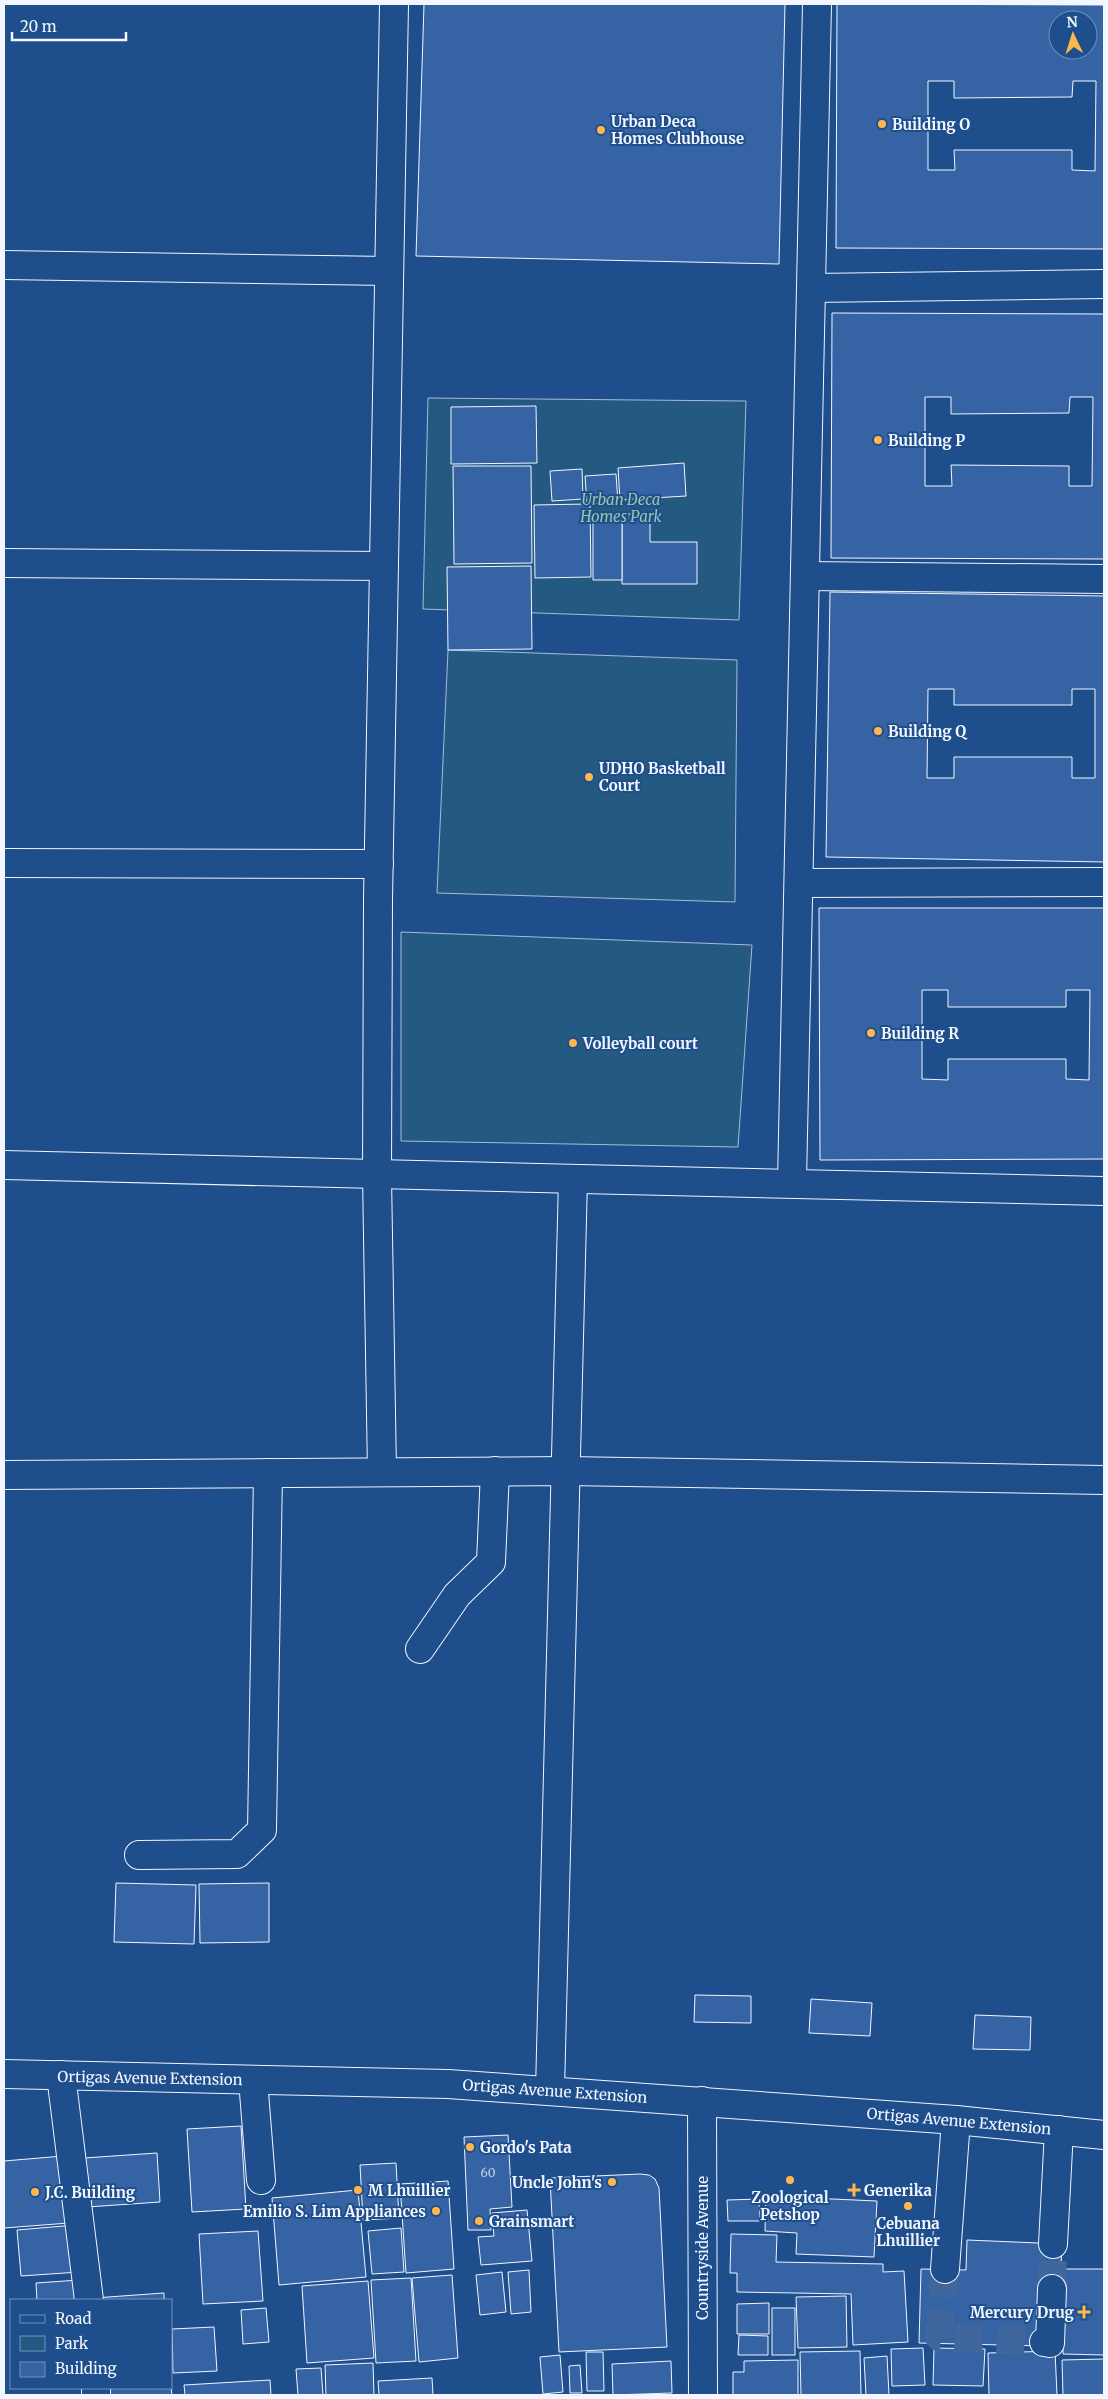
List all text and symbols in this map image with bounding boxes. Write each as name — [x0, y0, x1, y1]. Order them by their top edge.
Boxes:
scale bar — [12, 10, 126, 42]
north arrow — [1048, 10, 1098, 60]
text: N — [1066, 13, 1078, 31]
text: 20 m — [20, 17, 57, 36]
place label: Urban Deca Homes Clubhouse — [611, 112, 744, 148]
place label: Building O — [892, 115, 970, 134]
marker: Building O — [876, 118, 888, 130]
marker: Urban Deca Homes Clubhouse — [595, 124, 607, 136]
place label: Building P — [888, 431, 965, 450]
marker: Building P — [872, 434, 884, 446]
park label: Urban Deca Homes Park — [579, 490, 663, 526]
place label: Building Q — [888, 722, 968, 741]
marker: Building Q — [872, 725, 884, 737]
place label: UDHO Basketball Court — [599, 759, 726, 795]
marker: UDHO Basketball Court — [583, 771, 595, 783]
place label: Building R — [881, 1024, 959, 1043]
marker: Building R — [865, 1027, 877, 1039]
place label: Volleyball court — [582, 1034, 698, 1053]
marker: Volleyball court — [567, 1037, 579, 1049]
street label: Ortigas Avenue Extension — [57, 2067, 243, 2089]
street label: Ortigas Avenue Extension — [462, 2075, 648, 2107]
street label: Ortigas Avenue Extension — [866, 2103, 1052, 2139]
place label: Gordo's Pata — [480, 2138, 572, 2157]
marker: Gordo's Pata — [464, 2141, 476, 2153]
house number: 60 — [481, 2165, 496, 2180]
place label: Uncle John's — [512, 2173, 602, 2192]
marker: Zoological Petshop — [784, 2174, 796, 2186]
marker: Uncle John's — [606, 2176, 618, 2188]
street label: Countryside Avenue — [693, 2176, 712, 2320]
place label: M Lhuillier — [368, 2181, 451, 2200]
place label: Generika — [864, 2181, 932, 2200]
place label: J.C. Building — [44, 2183, 136, 2202]
marker: M Lhuillier — [352, 2184, 364, 2196]
marker: Generika — [848, 2184, 860, 2196]
marker: J.C. Building — [29, 2186, 41, 2198]
place label: Zoological Petshop — [751, 2188, 829, 2224]
marker: Cebuana Lhuillier — [902, 2200, 914, 2212]
place label: Emilio S. Lim Appliances — [243, 2202, 426, 2221]
marker: Emilio S. Lim Appliances — [430, 2205, 442, 2217]
place label: Grainsmart — [489, 2212, 574, 2231]
place label: Cebuana Lhuillier — [876, 2214, 940, 2250]
marker: Grainsmart — [473, 2215, 485, 2227]
legend — [10, 2299, 172, 2389]
place label: Mercury Drug — [970, 2303, 1075, 2322]
marker: Mercury Drug — [1078, 2306, 1090, 2318]
text: Road — [55, 2309, 91, 2328]
text: Park — [55, 2334, 89, 2353]
text: Building — [55, 2359, 117, 2378]

